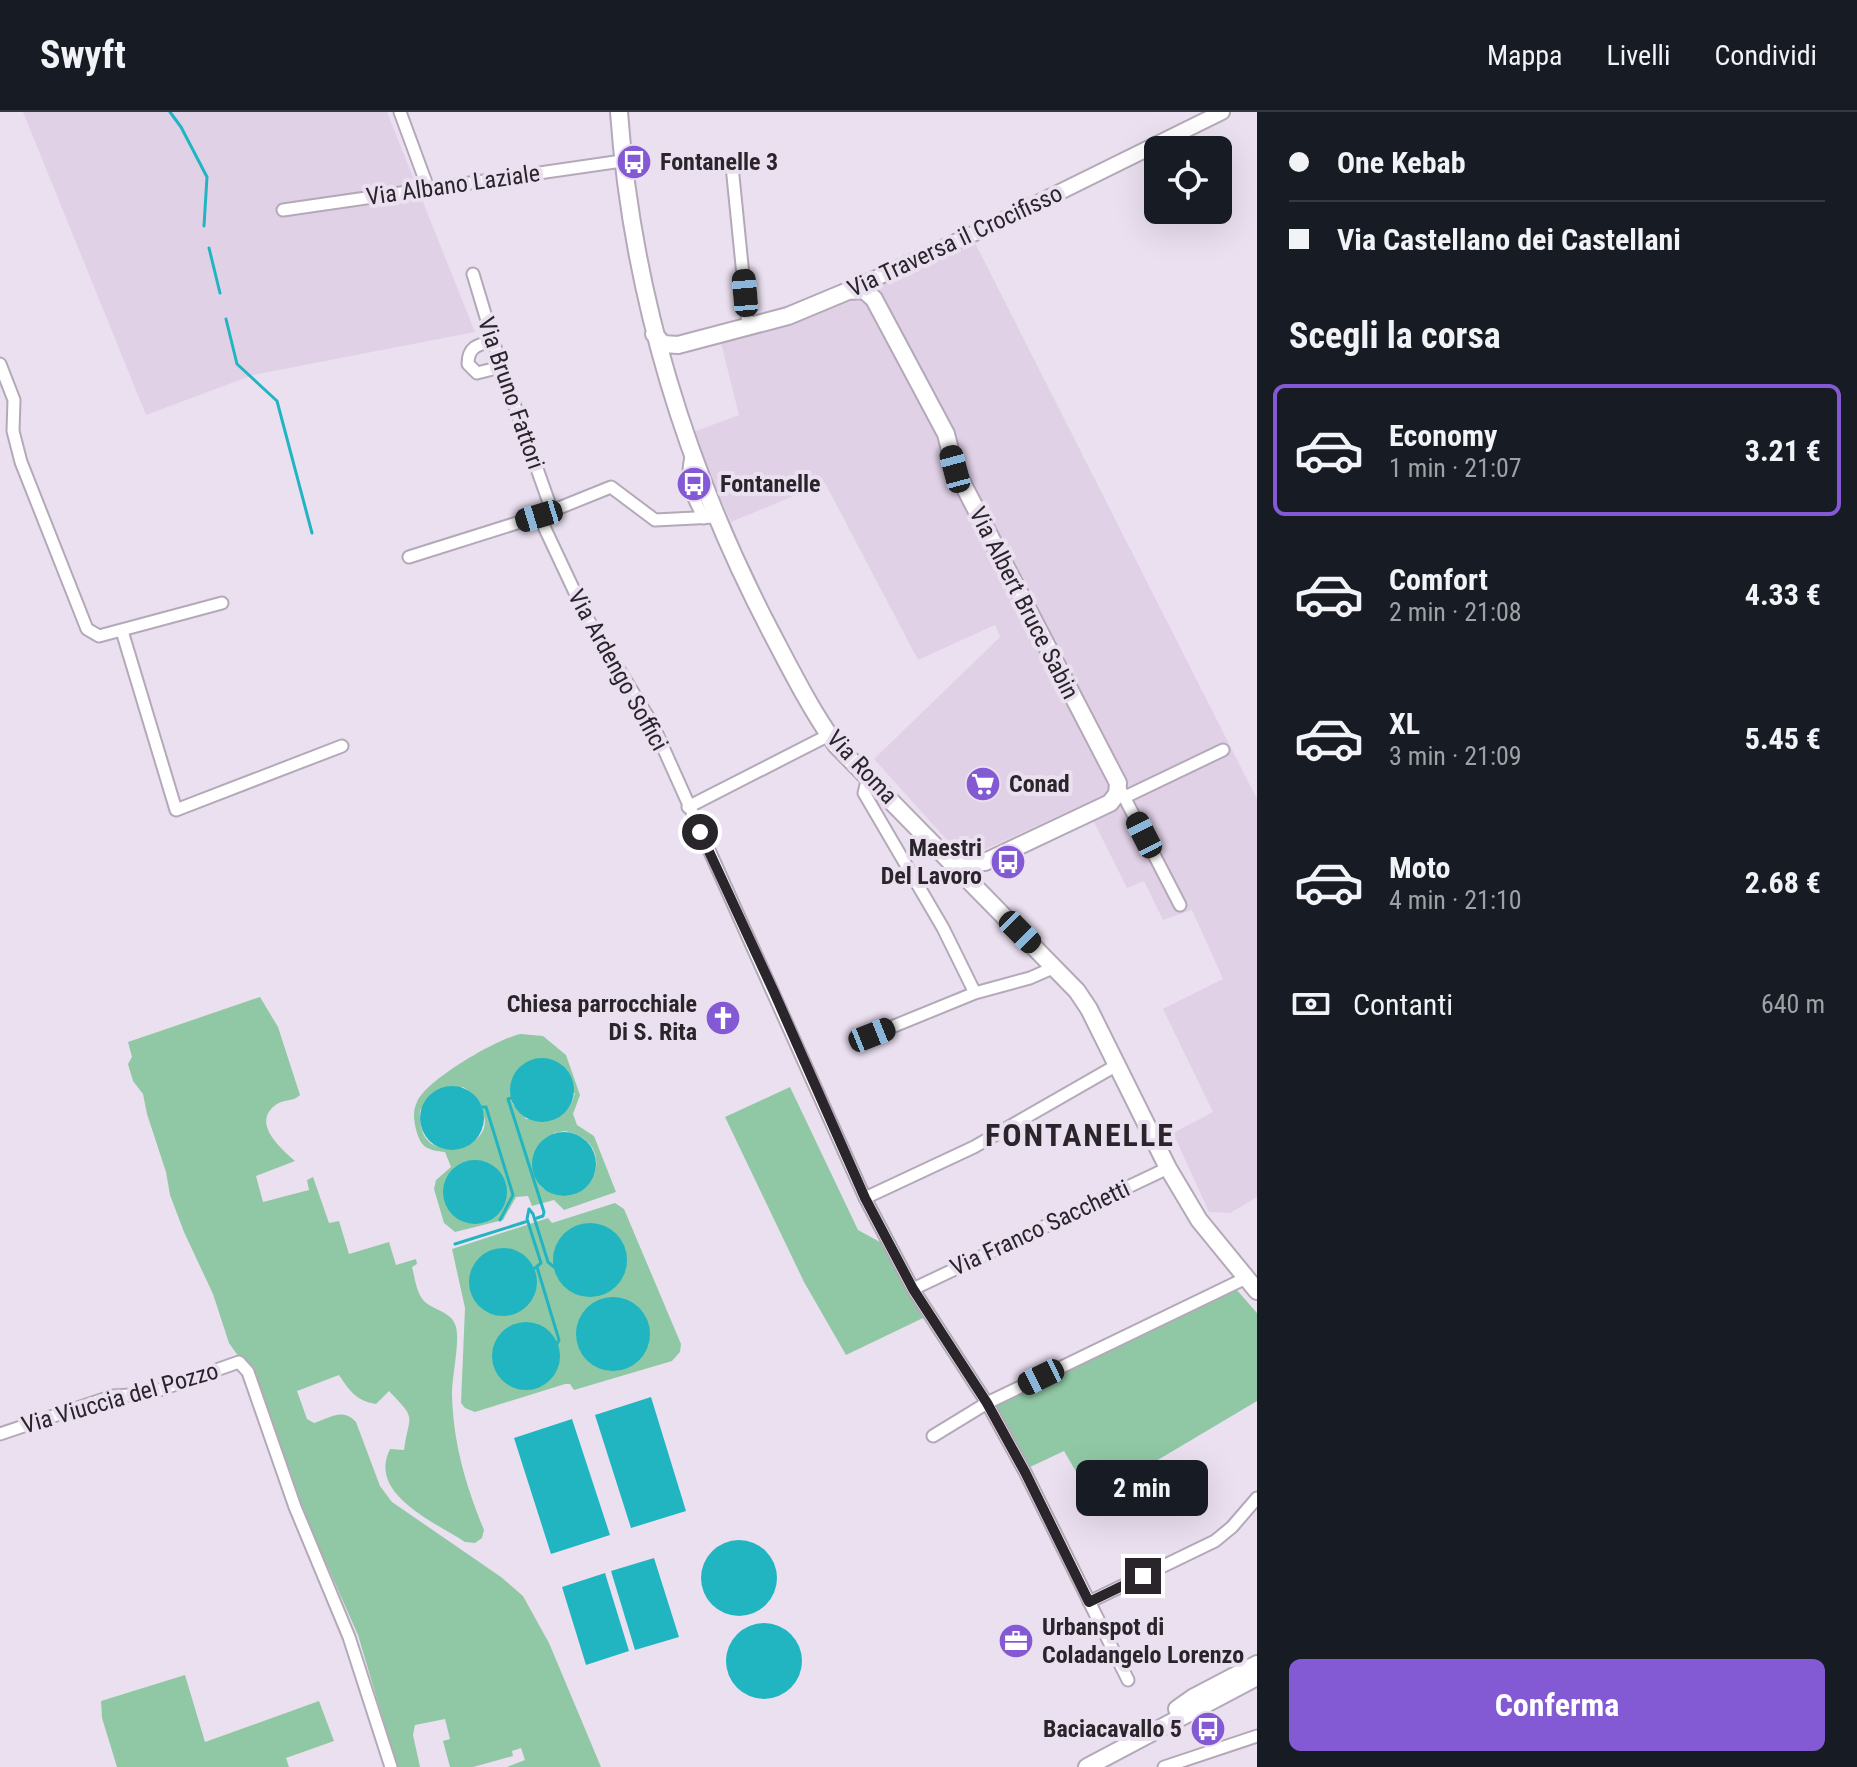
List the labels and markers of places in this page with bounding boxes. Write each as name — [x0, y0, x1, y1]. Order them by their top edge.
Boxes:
bus stop icon: Fontanelle 3 — [615, 143, 653, 181]
place label: Fontanelle 3 — [660, 148, 778, 176]
bus stop icon: Fontanelle — [675, 465, 713, 503]
place label: Fontanelle — [720, 470, 820, 498]
supermarket icon: Conad — [964, 765, 1002, 803]
place label: Conad — [1009, 770, 1070, 798]
place label: Maestri Del Lavoro — [881, 834, 982, 890]
bus stop icon: Maestri Del Lavoro — [989, 843, 1027, 881]
place label: Chiesa parrocchiale Di S. Rita — [507, 990, 697, 1046]
church icon: Chiesa parrocchiale Di S. Rita — [704, 999, 742, 1037]
place label: Urbanspot di Coladangelo Lorenzo — [1042, 1613, 1244, 1669]
office icon: Urbanspot di Coladangelo Lorenzo — [997, 1622, 1035, 1660]
bus stop icon: Baciacavallo 5 — [1189, 1710, 1227, 1748]
place label: Baciacavallo 5 — [1043, 1715, 1182, 1743]

